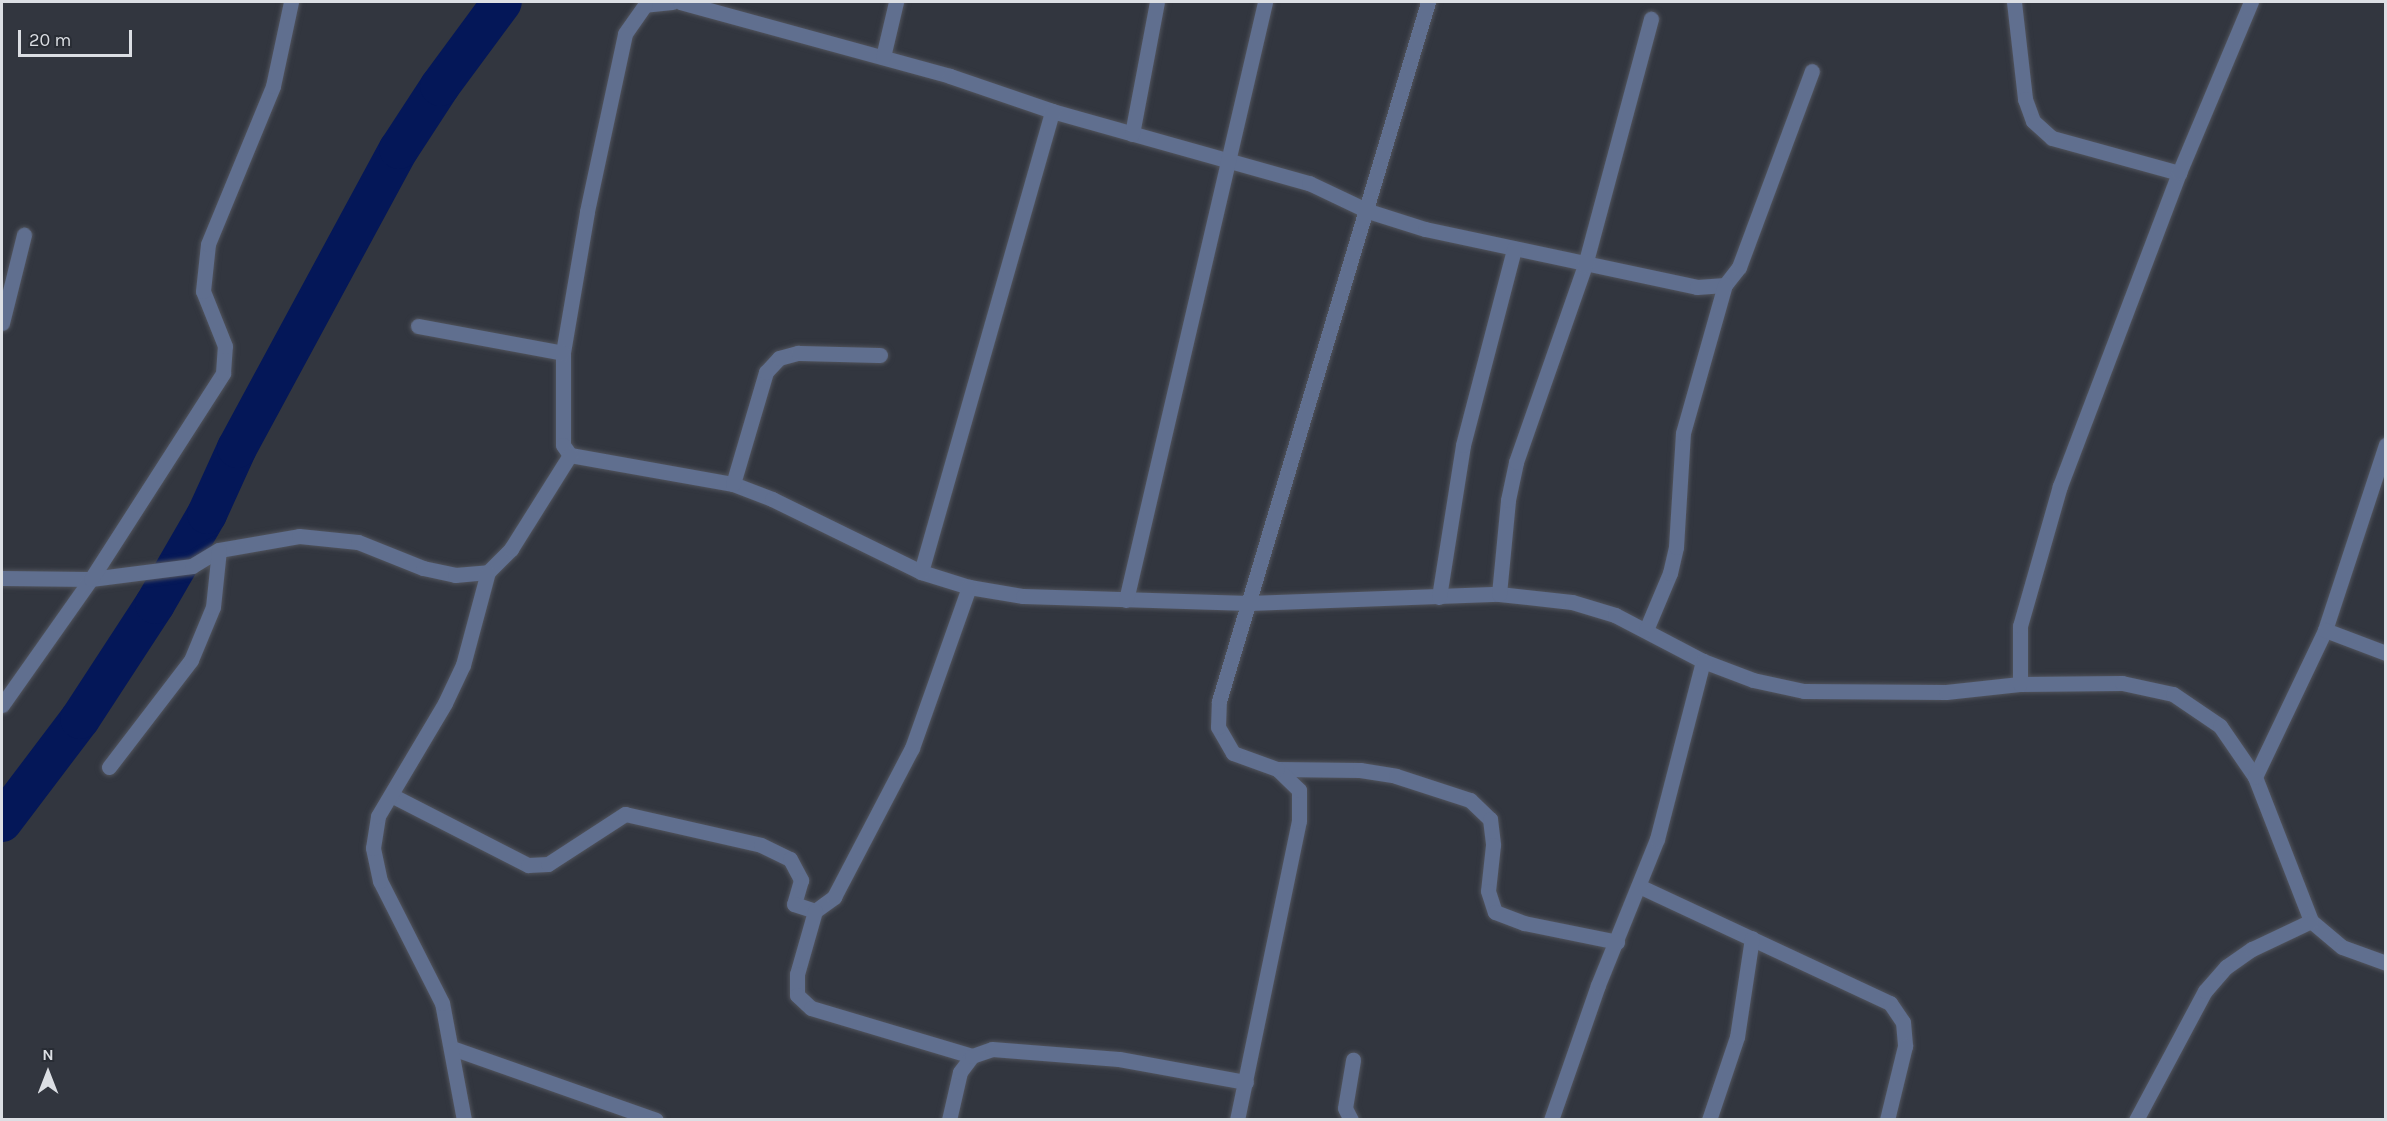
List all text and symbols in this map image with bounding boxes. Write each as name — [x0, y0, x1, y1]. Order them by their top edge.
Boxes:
scale bar — [21, 18, 135, 56]
text: 20 m — [29, 29, 71, 51]
north arrow — [18, 1043, 78, 1103]
text: N — [42, 1045, 54, 1064]

